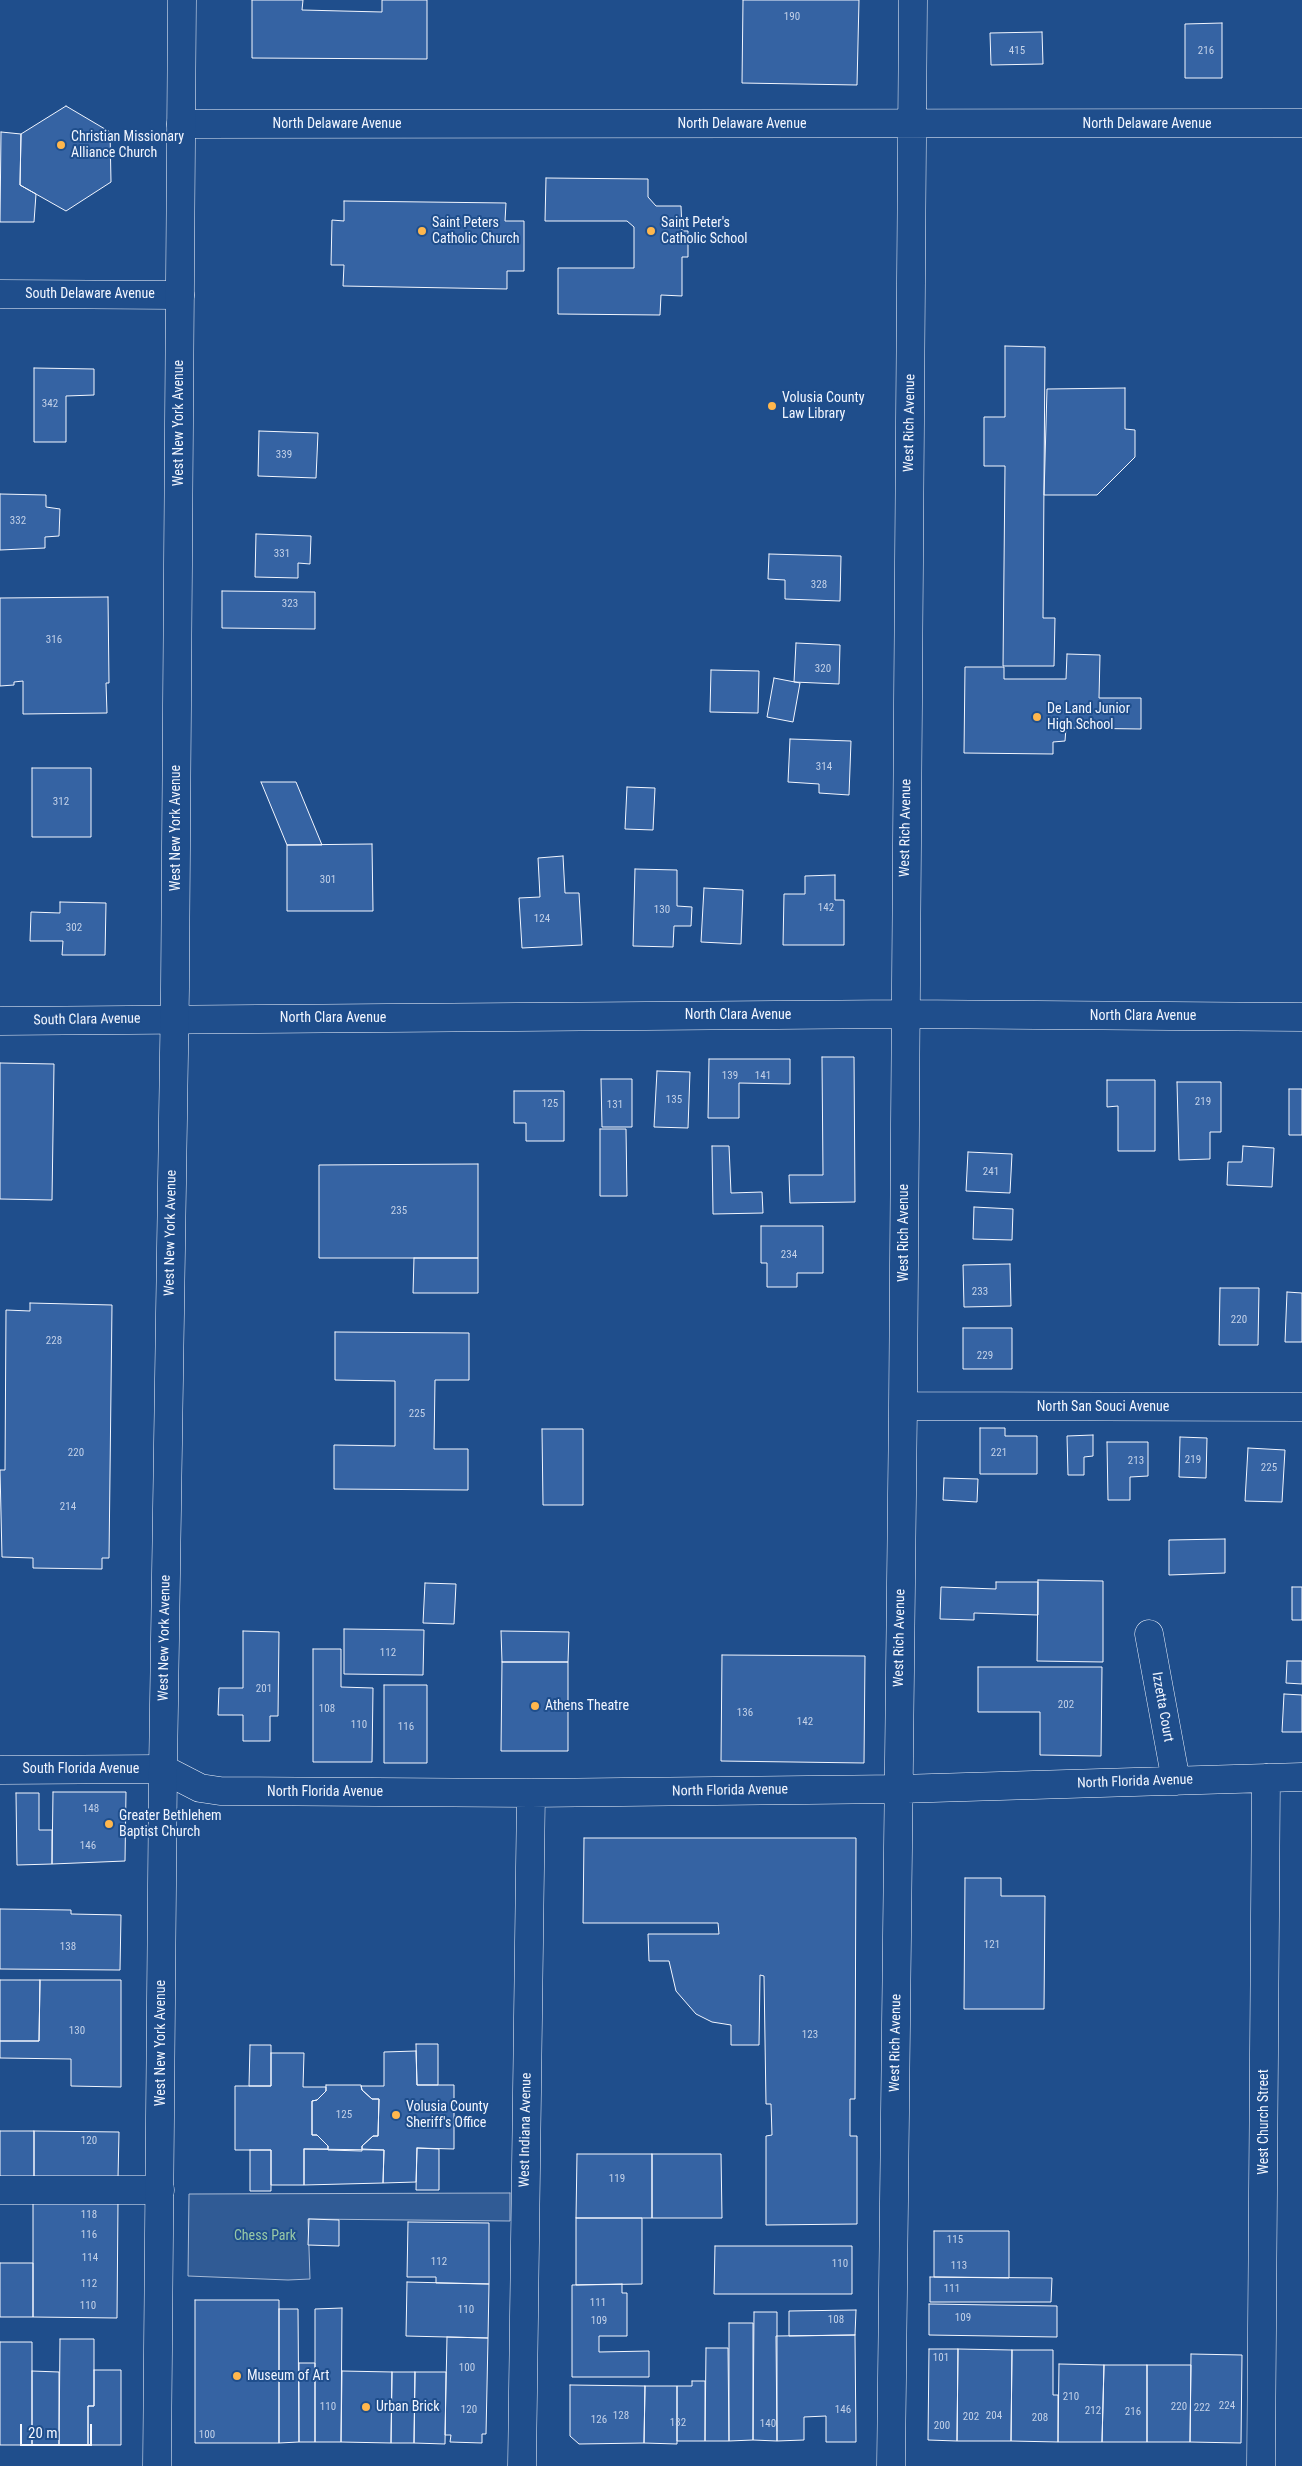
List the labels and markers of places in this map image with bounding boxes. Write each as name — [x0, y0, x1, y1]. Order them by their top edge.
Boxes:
place label: Christian Missionary Alliance Church — [71, 129, 184, 162]
marker: Christian Missionary Alliance Church — [55, 139, 67, 151]
place label: Saint Peters Catholic Church — [432, 215, 520, 248]
place label: Saint Peter's Catholic School — [661, 215, 747, 248]
marker: Saint Peters Catholic Church — [416, 225, 428, 237]
marker: Saint Peter's Catholic School — [645, 225, 657, 237]
place label: Volusia County Law Library — [782, 390, 865, 422]
marker: Volusia County Law Library — [766, 400, 778, 412]
place label: De Land Junior High School — [1047, 701, 1130, 734]
marker: De Land Junior High School — [1031, 711, 1043, 723]
place label: Athens Theatre — [545, 1698, 629, 1714]
marker: Athens Theatre — [529, 1700, 541, 1712]
place label: Greater Bethlehem Baptist Church — [119, 1808, 222, 1840]
marker: Greater Bethlehem Baptist Church — [103, 1818, 115, 1830]
place label: Volusia County Sheriff's Office — [406, 2099, 489, 2132]
marker: Volusia County Sheriff's Office — [390, 2109, 402, 2121]
place label: Museum of Art — [247, 2368, 329, 2384]
marker: Museum of Art — [231, 2370, 243, 2382]
place label: Urban Brick — [376, 2399, 440, 2415]
marker: Urban Brick — [360, 2401, 372, 2413]

